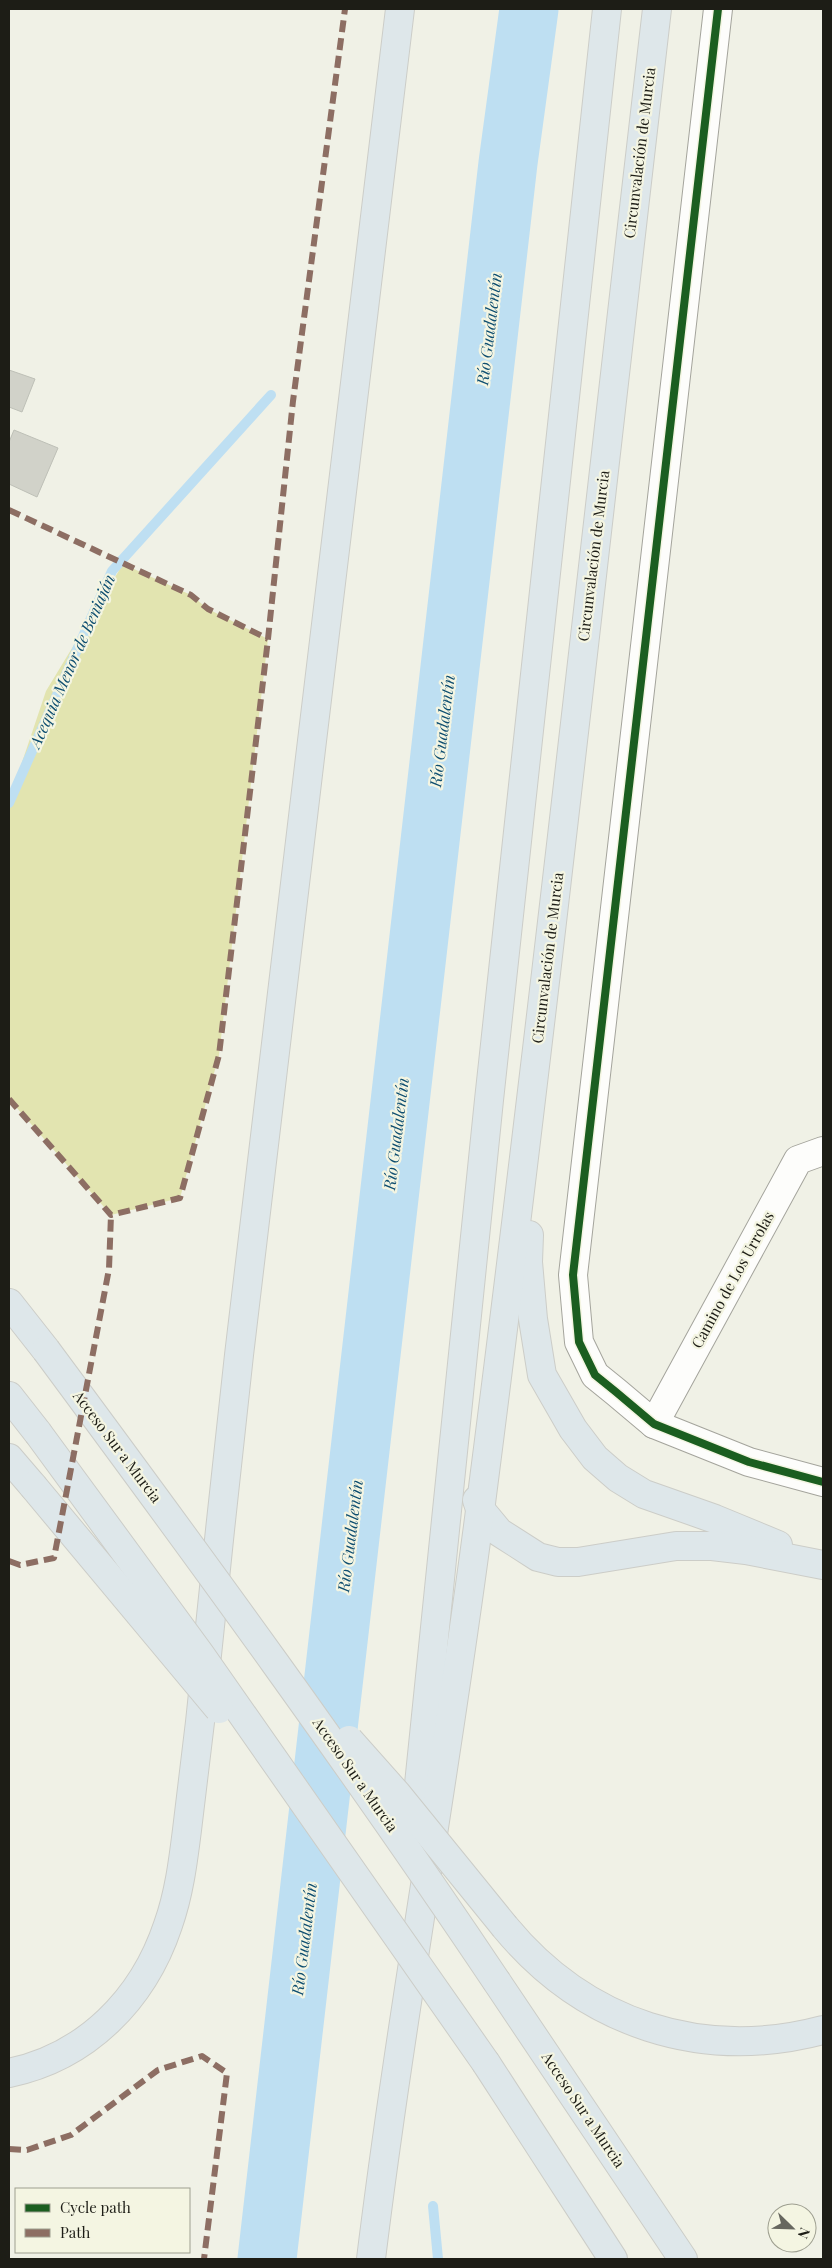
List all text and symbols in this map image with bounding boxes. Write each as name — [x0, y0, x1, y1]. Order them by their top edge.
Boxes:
street label: Circunvalación de Murcia — [619, 66, 659, 240]
water label: Río Guadalentín — [471, 272, 506, 387]
street label: Circunvalación de Murcia — [573, 469, 613, 643]
water label: Acequia Menor de Beniaján — [23, 571, 119, 753]
water label: Río Guadalentín — [424, 674, 459, 789]
street label: Circunvalación de Murcia — [527, 871, 567, 1045]
water label: Río Guadalentín — [378, 1077, 413, 1192]
street label: Camino de Los Urrolas — [686, 1208, 778, 1352]
street label: Acceso Sur a Murcia — [68, 1386, 167, 1507]
water label: Río Guadalentín — [332, 1479, 367, 1594]
street label: Acceso Sur a Murcia — [308, 1712, 403, 1836]
water label: Río Guadalentín — [286, 1882, 321, 1997]
street label: Acceso Sur a Murcia — [537, 2047, 630, 2172]
legend — [15, 2188, 190, 2253]
text: Cycle path — [60, 2197, 131, 2217]
north arrow — [767, 2203, 817, 2253]
text: Path — [60, 2222, 90, 2242]
text: N — [794, 2225, 815, 2242]

